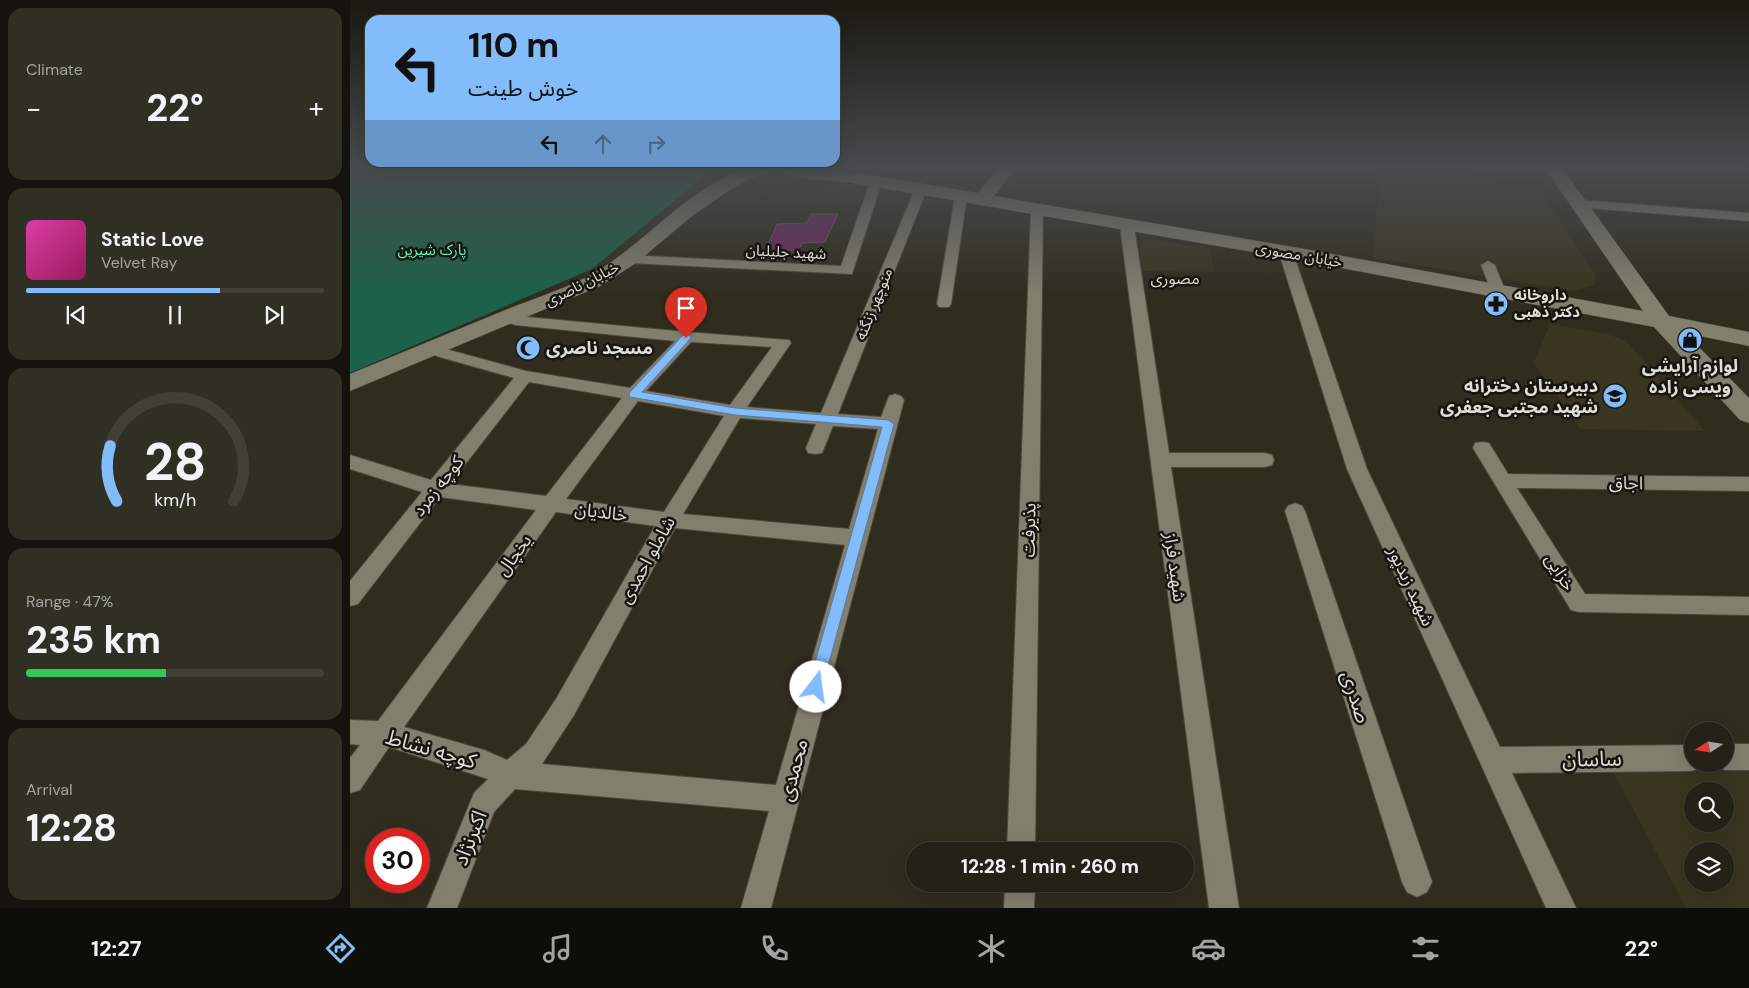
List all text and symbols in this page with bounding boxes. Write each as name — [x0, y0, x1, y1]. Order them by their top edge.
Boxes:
text: 110 m — [468, 22, 559, 68]
icon: left — [385, 35, 450, 100]
text: Climate — [26, 59, 83, 80]
text: خوش طینت — [468, 74, 578, 103]
text: 22° — [146, 83, 204, 133]
text: − — [26, 90, 41, 127]
text: + — [309, 90, 324, 127]
icon: left — [536, 130, 564, 158]
icon: ahead — [589, 130, 617, 158]
icon: right — [642, 130, 670, 158]
text: Static Love — [101, 227, 204, 252]
street label: خیابان مصوری — [1254, 238, 1344, 272]
park label: پارک شیرین — [397, 240, 467, 260]
street label: شهید جلیلیان — [745, 240, 827, 264]
text: Velvet Ray — [101, 252, 177, 273]
street label: خیابان ناصری — [541, 257, 623, 311]
street label: منوچهر زنگنه — [851, 265, 897, 343]
district label: مصوری — [1150, 268, 1200, 289]
place label: داروخانه دکتر ذهبی — [1514, 285, 1580, 322]
pin — [665, 287, 707, 338]
pharmacy icon: داروخانه دکتر ذهبی — [1483, 291, 1509, 317]
icon: arrive — [672, 294, 700, 322]
icon: previous — [62, 301, 90, 329]
icon: pause — [161, 301, 189, 329]
icon: next — [260, 301, 288, 329]
shop icon: لوازم آرایشی ویسی زاده — [1677, 327, 1703, 353]
mosque icon: مسجد ناصری — [515, 335, 541, 361]
place label: مسجد ناصری — [546, 336, 653, 360]
place label: لوازم آرایشی ویسی زاده — [1642, 354, 1738, 399]
place label: دبیرستان دخترانه شهید مجتبی جعفری — [1440, 374, 1598, 419]
school or university icon: دبیرستان دخترانه شهید مجتبی جعفری — [1602, 383, 1628, 409]
text: 28 — [144, 428, 206, 496]
street label: کوچه زمرد — [407, 450, 470, 521]
street label: اجاق — [1609, 471, 1643, 495]
text: km/h — [154, 488, 196, 512]
street label: خالدیان — [573, 497, 629, 527]
street label: پذیرفت — [1017, 502, 1041, 558]
street label: شاملو احمدی — [613, 512, 681, 608]
street label: یخچال — [491, 529, 537, 581]
street label: شهید فراز — [1158, 530, 1192, 603]
street label: شهید زیدپور — [1382, 541, 1440, 630]
street label: خزایی — [1539, 549, 1581, 595]
text: Range · 47% — [26, 591, 113, 612]
text: 235 km — [26, 615, 161, 665]
position arrow — [789, 660, 841, 712]
street label: صدری — [1334, 667, 1378, 727]
north arrow — [1684, 722, 1734, 772]
map controls — [1684, 722, 1734, 892]
street label: کوچه نشاط — [382, 723, 480, 775]
street label: محمدی — [771, 736, 815, 804]
street label: ساسان — [1562, 744, 1622, 774]
text: Arrival — [26, 779, 73, 800]
button: search — [1684, 782, 1734, 832]
text: 12:28 — [26, 803, 117, 853]
street label: اکبرنژاد — [446, 806, 494, 870]
speed limit sign: 30 — [365, 828, 430, 893]
button: layers — [1684, 842, 1734, 892]
text: 12:28 · 1 min · 260 m — [961, 854, 1139, 879]
icon: directions — [323, 931, 358, 966]
icon: music — [540, 931, 575, 966]
icon: phone — [757, 931, 792, 966]
icon: climate — [974, 931, 1009, 966]
icon: car — [1191, 931, 1226, 966]
icon: filters — [1408, 931, 1443, 966]
text: 12:27 — [91, 934, 142, 963]
text: 22° — [1625, 934, 1658, 963]

